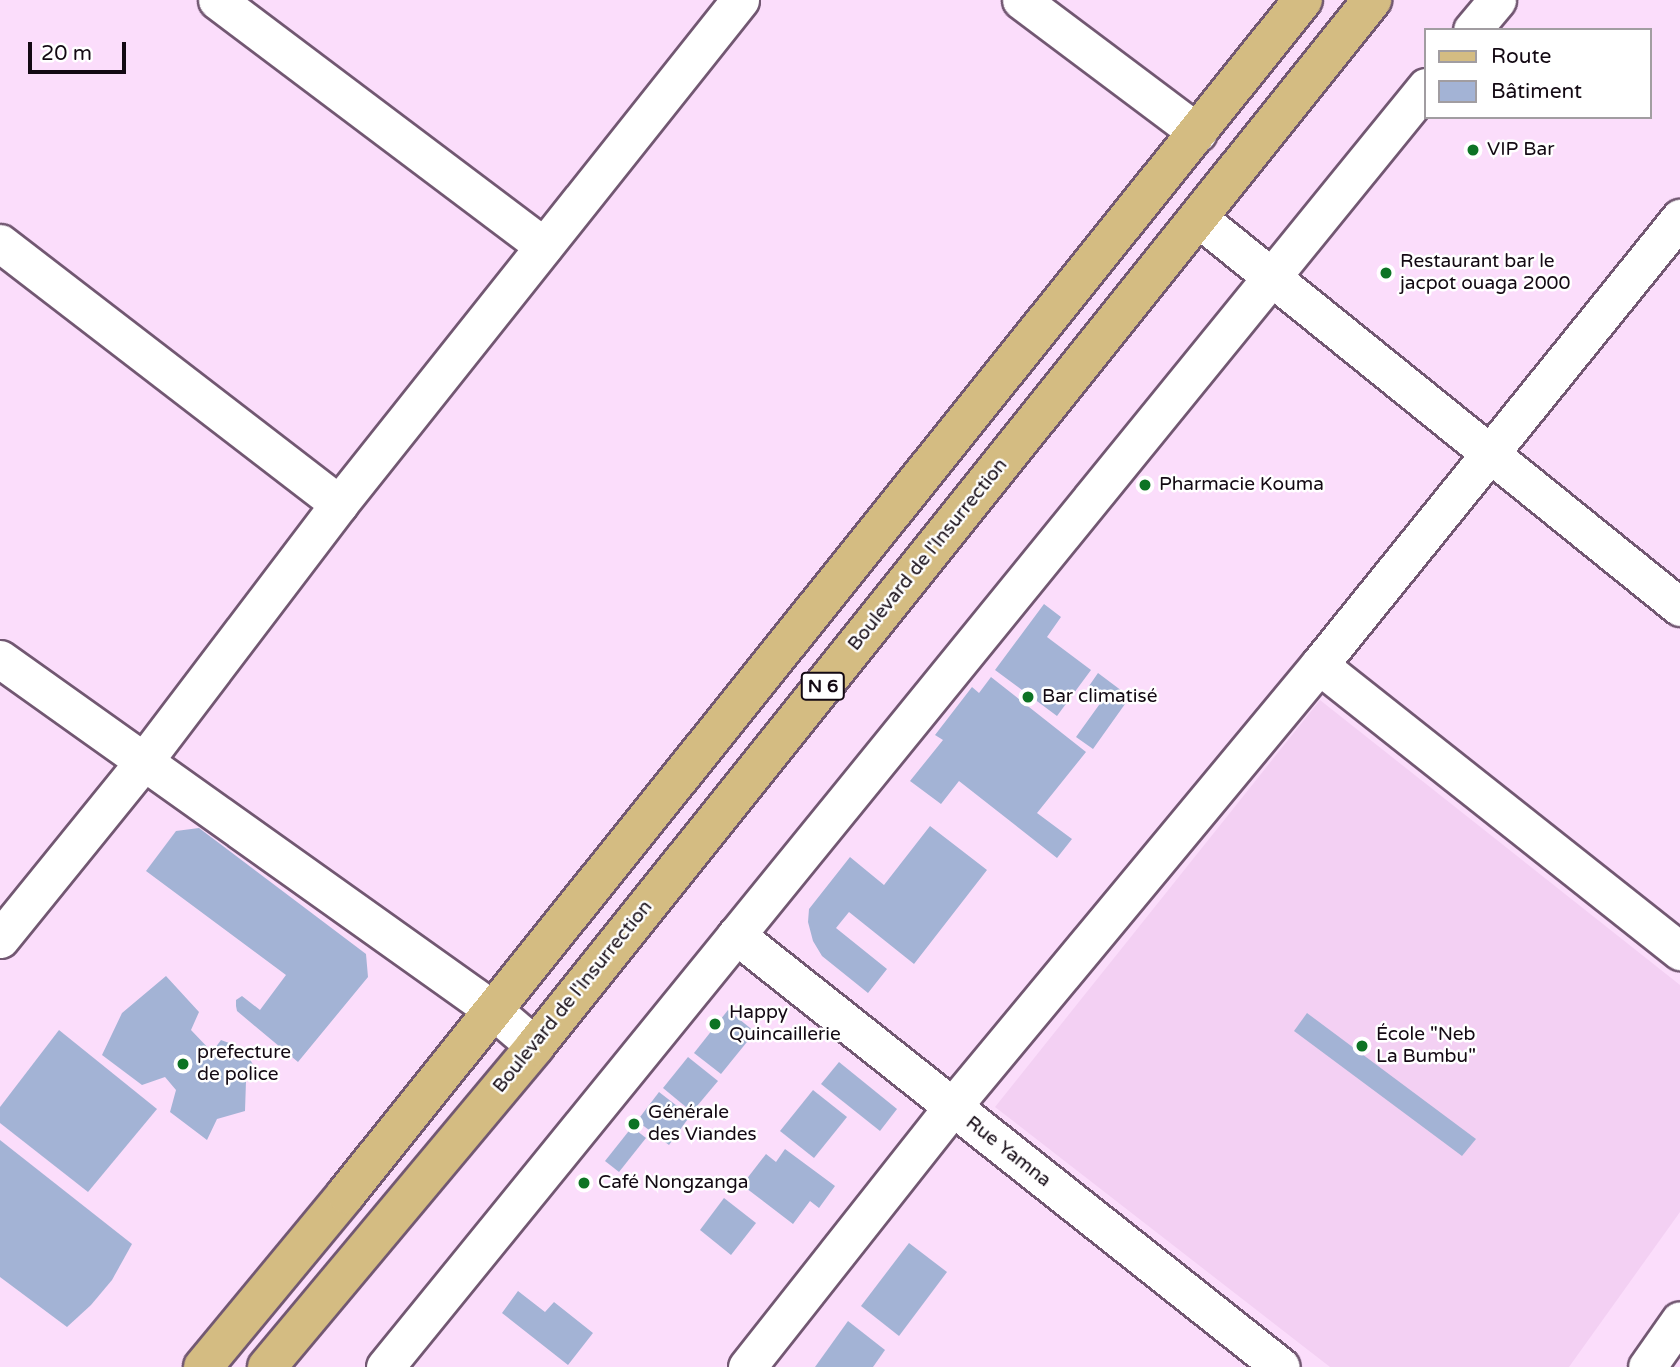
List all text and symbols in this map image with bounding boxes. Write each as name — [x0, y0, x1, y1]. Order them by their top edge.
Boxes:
scale bar — [32, 28, 130, 72]
legend — [1424, 28, 1652, 119]
text: 20 m — [41, 41, 92, 66]
text: Route — [1491, 44, 1551, 69]
text: Bâtiment — [1491, 79, 1582, 104]
place label: VIP Bar — [1487, 139, 1554, 161]
marker: VIP Bar — [1465, 142, 1481, 158]
place label: Restaurant bar le jacpot ouaga 2000 — [1400, 251, 1570, 295]
marker: Restaurant bar le jacpot ouaga 2000 — [1378, 265, 1394, 281]
street label: Boulevard de l'Insurrection — [843, 454, 1013, 656]
place label: Pharmacie Kouma — [1159, 474, 1324, 496]
marker: Pharmacie Kouma — [1137, 477, 1153, 493]
road number: N 6 — [800, 672, 846, 700]
place label: Bar climatisé — [1042, 686, 1157, 708]
marker: Bar climatisé — [1020, 689, 1036, 705]
street label: Boulevard de l'Insurrection — [488, 896, 658, 1098]
place label: Happy Quincaillerie — [729, 1002, 841, 1046]
marker: Happy Quincaillerie — [707, 1016, 723, 1032]
place label: École "Neb La Bumbu" — [1376, 1024, 1476, 1068]
marker: École "Neb La Bumbu" — [1354, 1038, 1370, 1054]
place label: prefecture de police — [197, 1042, 291, 1086]
marker: prefecture de police — [175, 1056, 191, 1072]
place label: Générale des Viandes — [648, 1102, 757, 1146]
street label: Rue Yamna — [961, 1112, 1055, 1192]
marker: Générale des Viandes — [626, 1116, 642, 1132]
place label: Café Nongzanga — [598, 1172, 749, 1194]
marker: Café Nongzanga — [576, 1175, 592, 1191]

